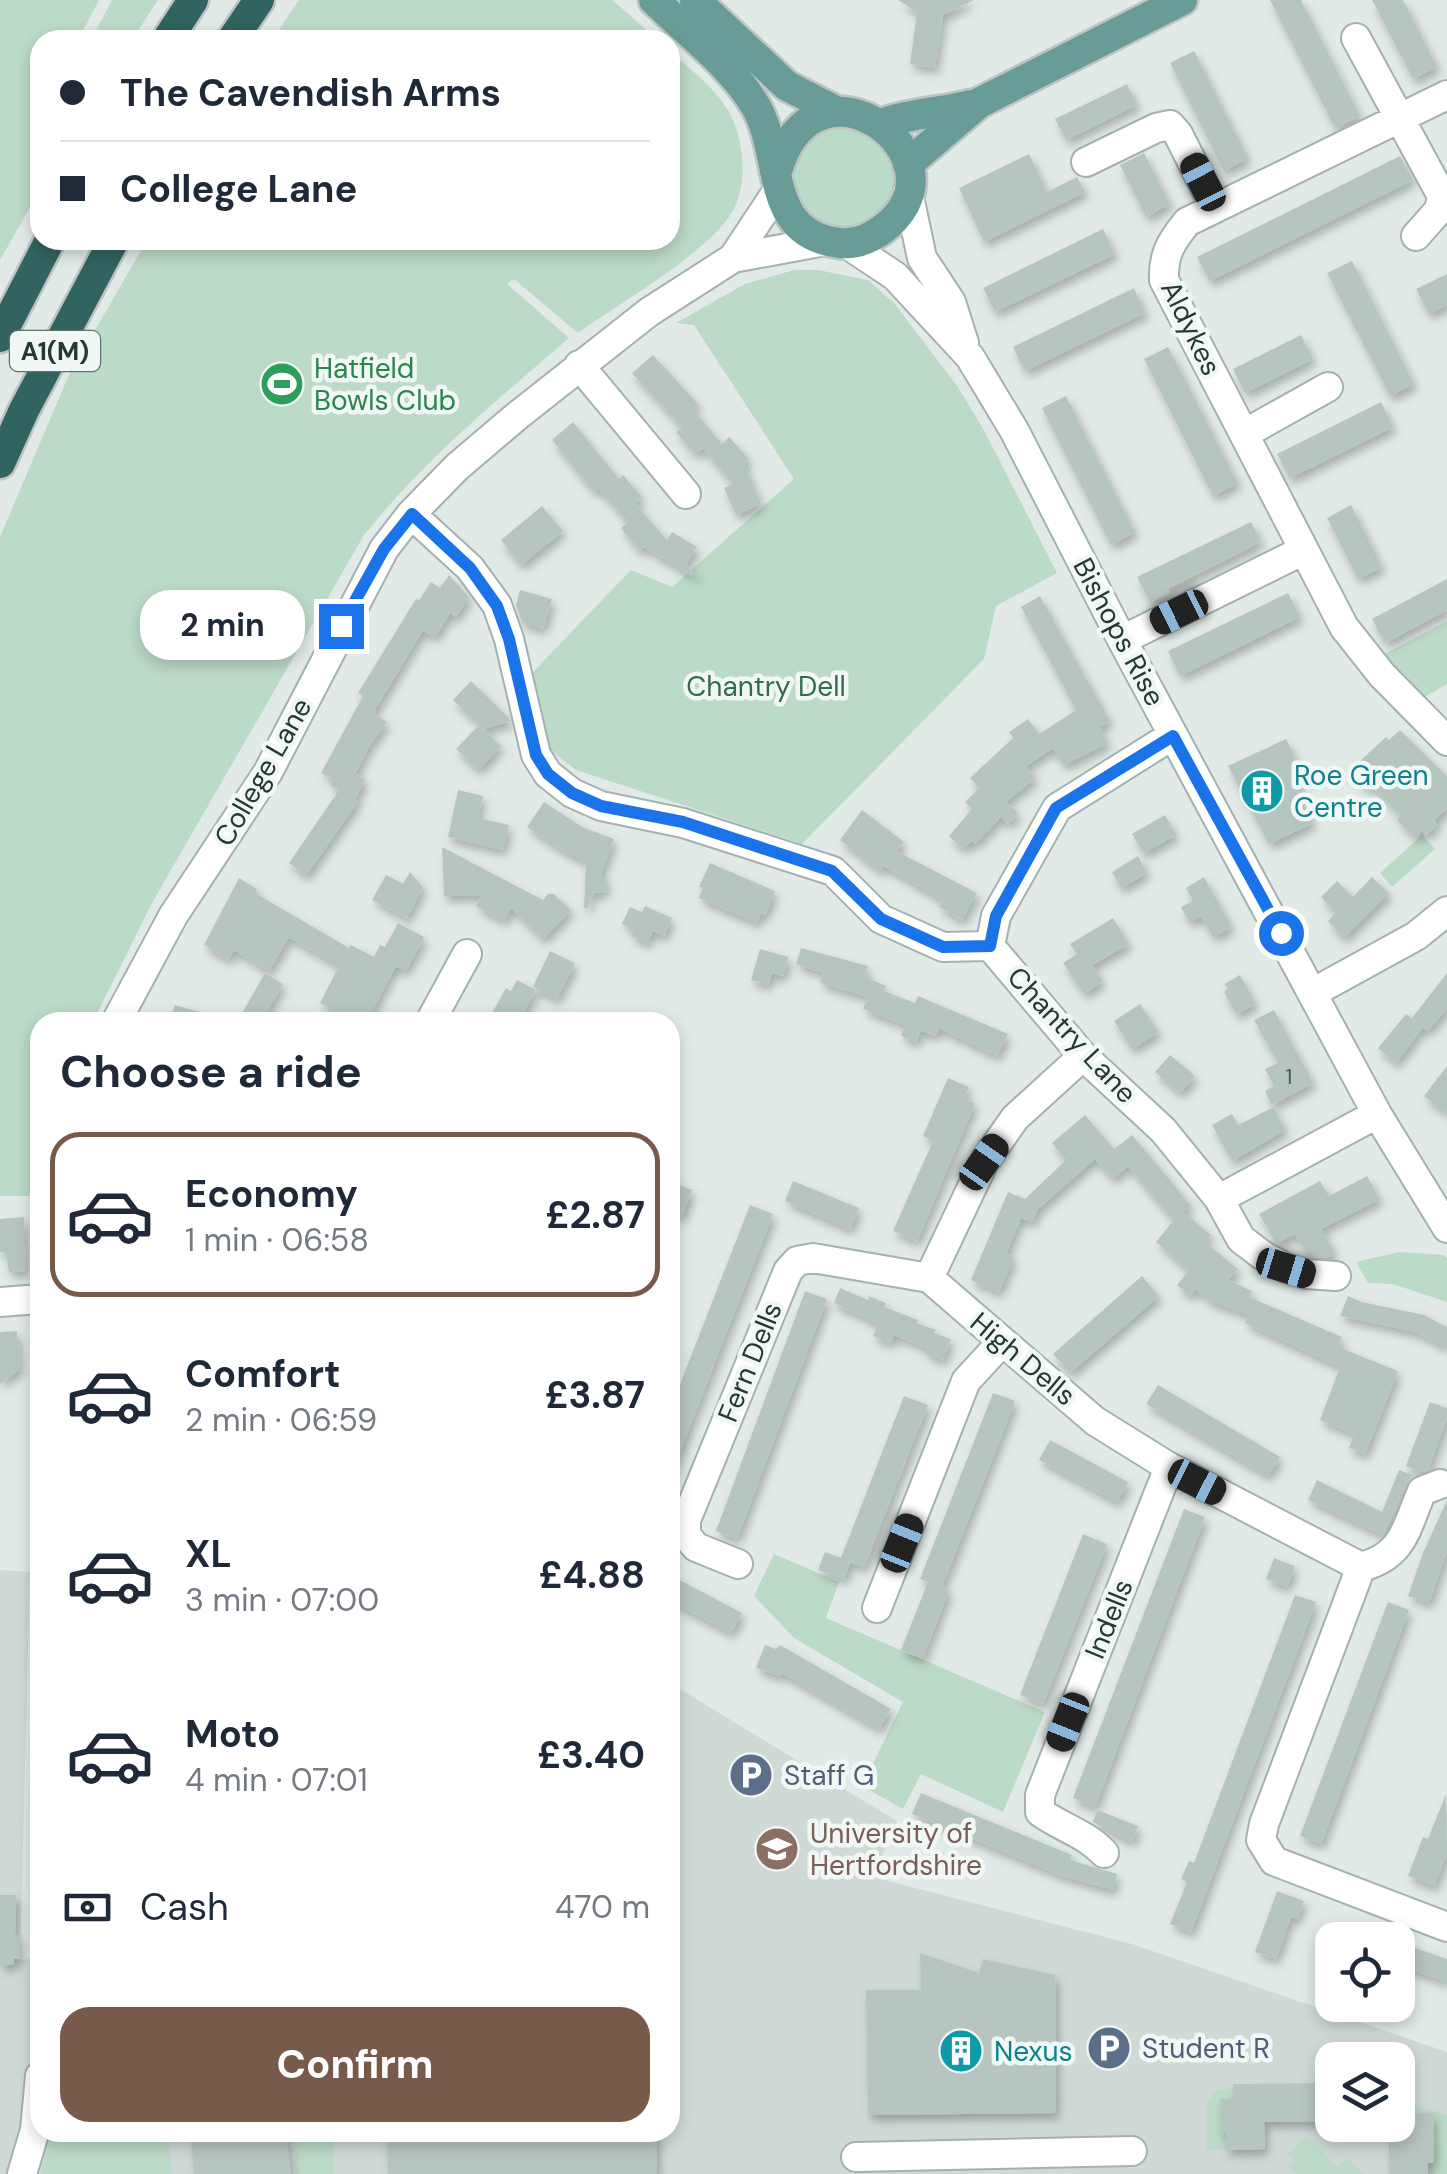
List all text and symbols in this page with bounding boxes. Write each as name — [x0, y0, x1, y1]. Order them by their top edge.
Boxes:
text: The Cavendish Arms — [120, 68, 501, 118]
car — [1176, 148, 1230, 216]
text: College Lane — [120, 164, 357, 214]
street label: Aldykes — [1152, 274, 1230, 382]
road number: A1(M) — [10, 331, 100, 371]
place label: Hatfield Bowls Club — [314, 350, 456, 419]
sports icon: Hatfield Bowls Club — [259, 361, 305, 407]
street label: Bishops Rise — [1064, 551, 1174, 713]
car — [1145, 585, 1213, 639]
callout: 2 min — [141, 591, 306, 661]
text: 2 min — [180, 604, 265, 646]
route end — [319, 604, 364, 649]
park label: Chantry Dell — [686, 668, 846, 705]
street label: College Lane — [206, 691, 320, 853]
place label: Roe Green Centre — [1294, 757, 1429, 826]
building icon: Roe Green Centre — [1239, 768, 1285, 814]
route start — [1259, 911, 1304, 956]
street label: Chantry Lane — [999, 959, 1145, 1111]
text: Choose a ride — [60, 1042, 362, 1101]
house number: 1 — [1286, 1062, 1292, 1091]
car — [955, 1129, 1013, 1195]
text: Economy — [185, 1169, 358, 1219]
icon: car — [65, 1170, 155, 1260]
text: £2.87 — [546, 1190, 645, 1240]
text: 1 min · 06:58 — [185, 1219, 369, 1261]
car — [1253, 1245, 1319, 1291]
street label: Fern Dells — [709, 1297, 791, 1427]
street label: High Dells — [963, 1304, 1083, 1414]
text: Comfort — [185, 1349, 341, 1399]
icon: car — [65, 1350, 155, 1440]
text: £3.87 — [545, 1370, 645, 1420]
text: 2 min · 06:59 — [185, 1399, 377, 1441]
car — [1163, 1455, 1231, 1509]
car — [877, 1510, 927, 1576]
text: XL — [185, 1529, 232, 1579]
icon: car — [65, 1530, 155, 1620]
text: £4.88 — [539, 1550, 645, 1600]
street label: Indells — [1076, 1574, 1142, 1664]
text: 3 min · 07:00 — [185, 1579, 379, 1621]
car — [1043, 1689, 1093, 1755]
text: Moto — [185, 1709, 280, 1759]
icon: car — [65, 1710, 155, 1800]
text: £3.40 — [537, 1730, 645, 1780]
parking icon: Staff G — [728, 1752, 774, 1798]
place label: Staff G — [784, 1757, 874, 1794]
text: 4 min · 07:01 — [185, 1759, 368, 1801]
place label: University of Hertfordshire — [810, 1815, 982, 1884]
school or university icon: University of Hertfordshire — [754, 1826, 800, 1872]
icon: cash — [60, 1880, 115, 1935]
text: Cash — [140, 1882, 229, 1932]
text: 470 m — [555, 1886, 650, 1928]
map controls — [1315, 1922, 1415, 2142]
button: locate — [1315, 1922, 1415, 2022]
button: Confirm — [60, 2007, 650, 2122]
parking icon: Student R — [1086, 2025, 1132, 2071]
building icon: Nexus — [938, 2028, 984, 2074]
place label: Student R — [1142, 2030, 1270, 2067]
place label: Nexus — [994, 2033, 1073, 2070]
button: layers — [1315, 2042, 1415, 2142]

